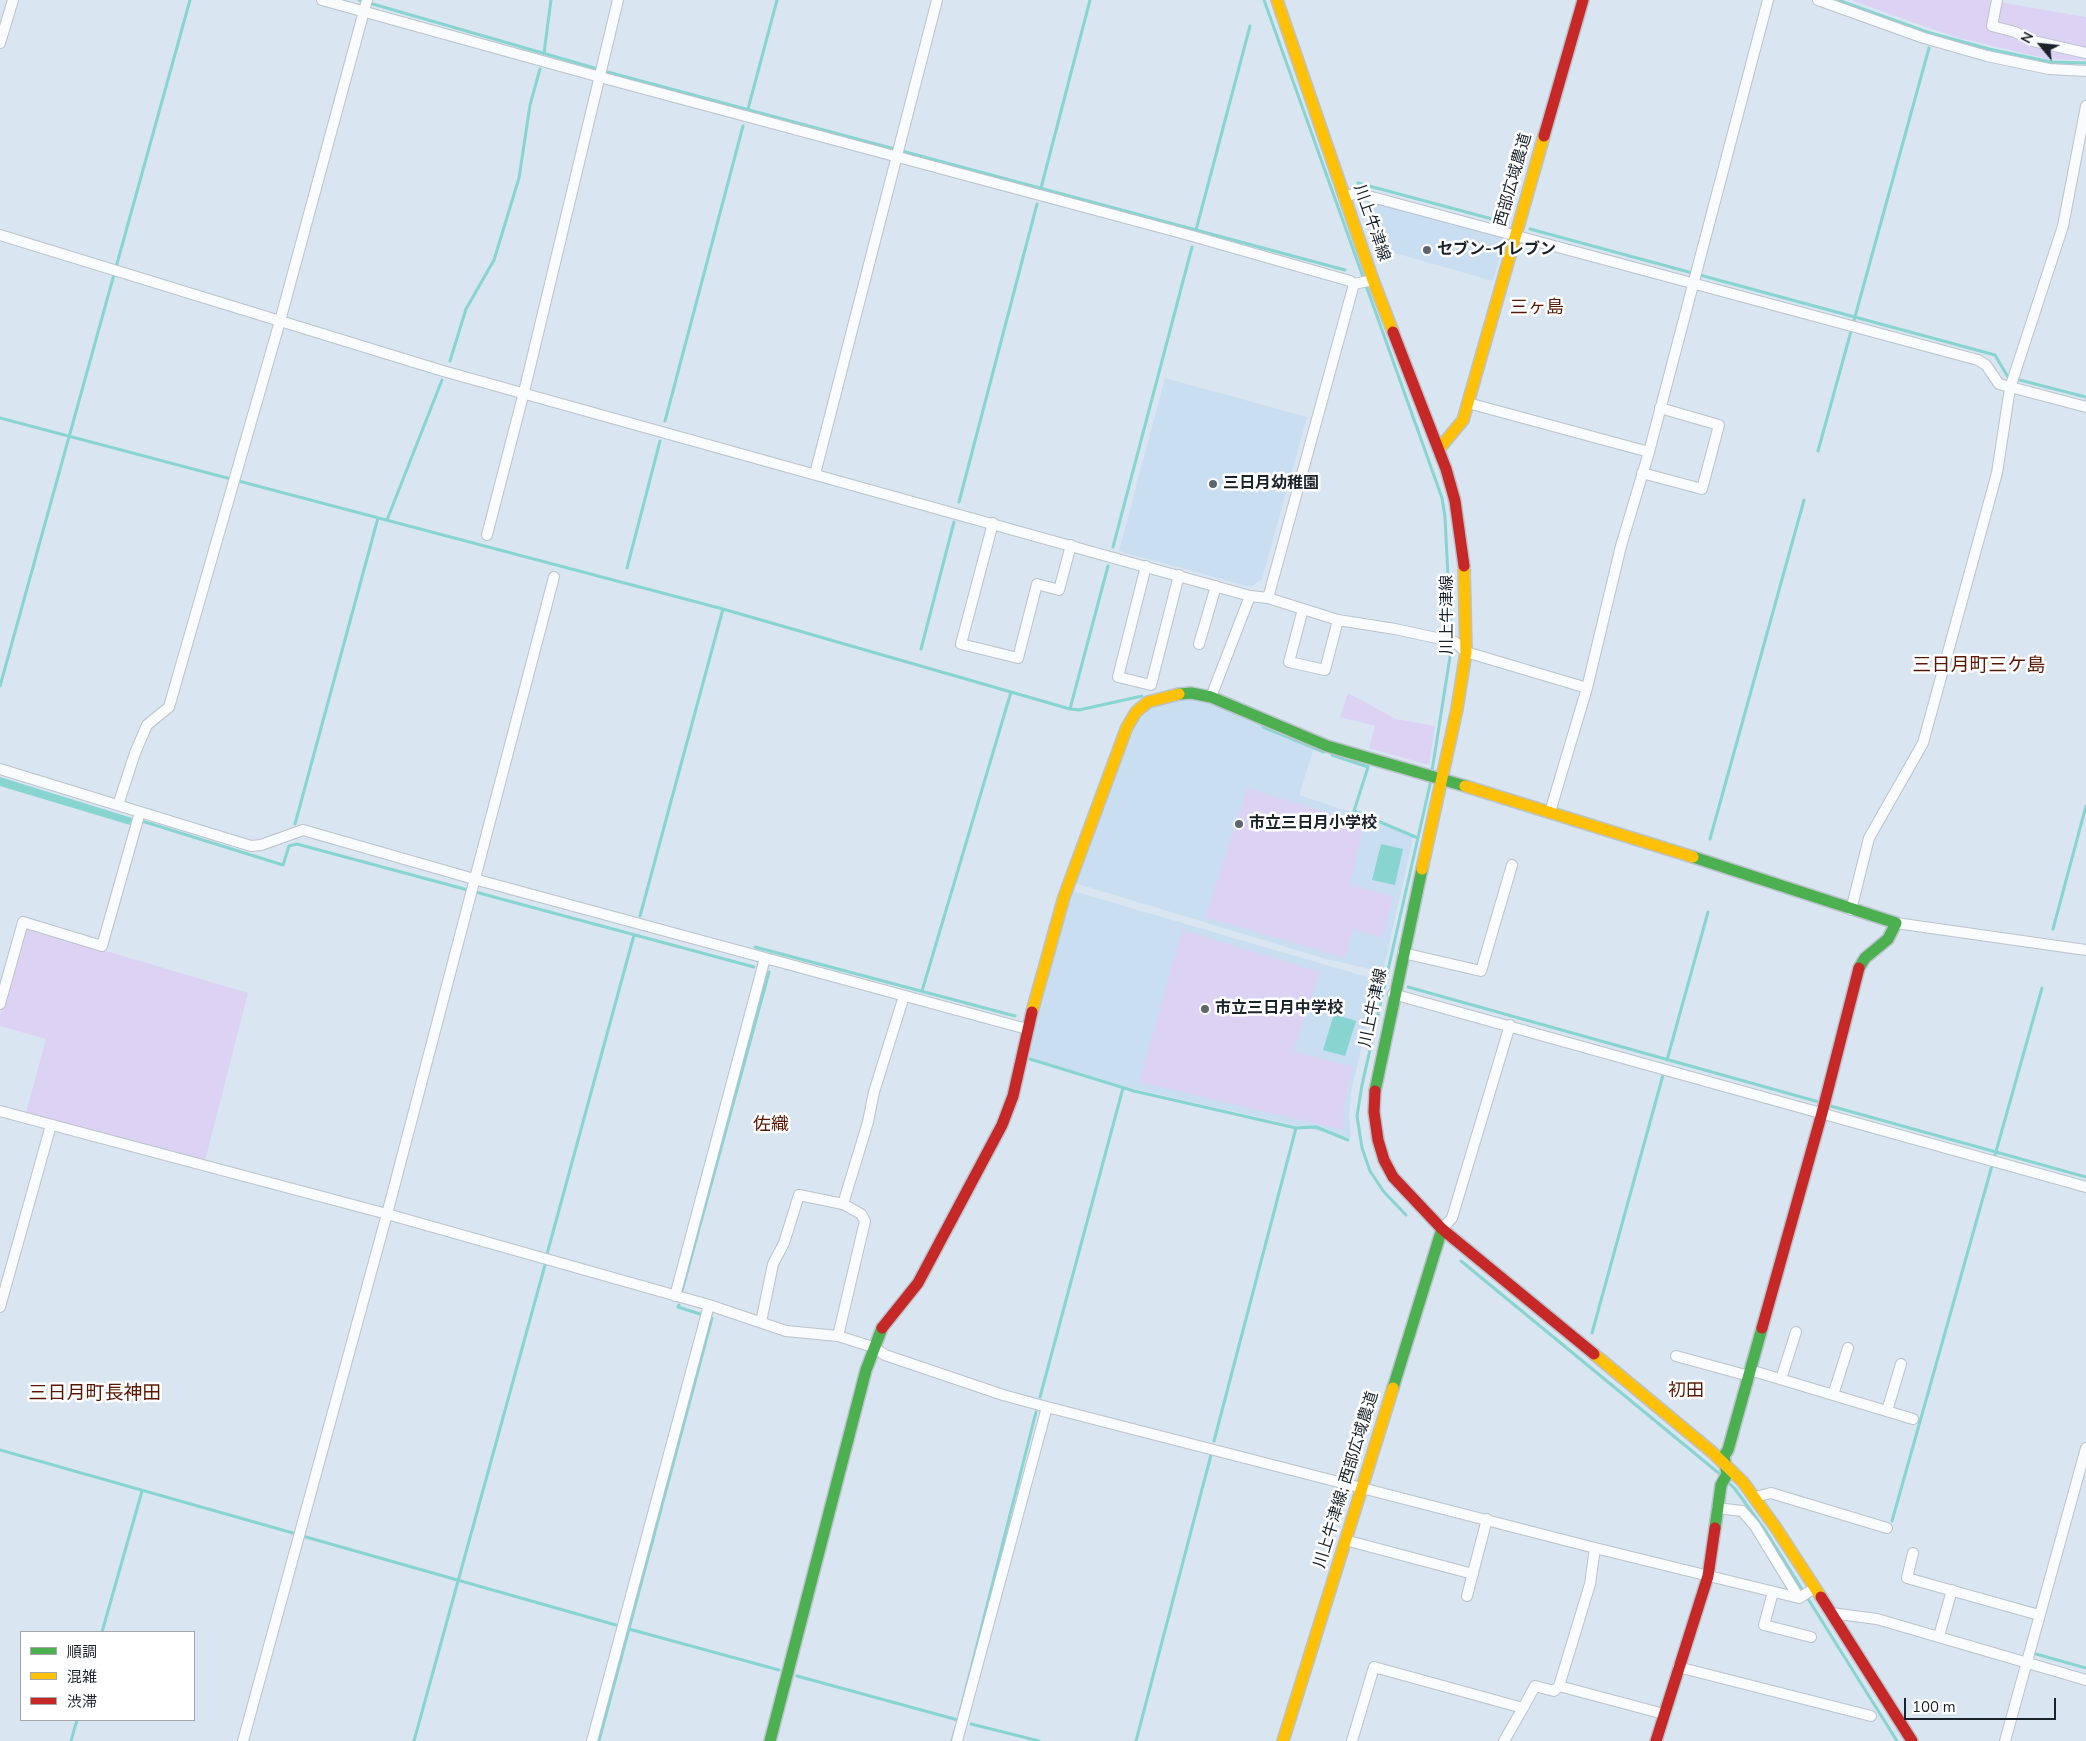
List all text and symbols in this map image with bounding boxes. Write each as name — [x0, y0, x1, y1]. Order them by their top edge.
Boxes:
north arrow — [2016, 20, 2066, 70]
text: N — [2016, 29, 2038, 47]
street label: 西部広域農道 — [1492, 131, 1536, 229]
street label: 川上牛津線 — [1349, 182, 1393, 264]
place label: セブン-イレブン — [1437, 240, 1556, 260]
marker: セブン-イレブン — [1421, 244, 1433, 256]
district label: 三ヶ島 — [1510, 298, 1564, 320]
place label: 三日月幼稚園 — [1223, 474, 1319, 494]
marker: 三日月幼稚園 — [1207, 478, 1219, 490]
street label: 川上牛津線 — [1438, 575, 1458, 655]
district label: 三日月町三ケ島 — [1913, 655, 2045, 677]
place label: 市立三日月小学校 — [1249, 814, 1377, 834]
marker: 市立三日月小学校 — [1233, 818, 1245, 830]
street label: 川上牛津線 — [1356, 967, 1392, 1049]
place label: 市立三日月中学校 — [1215, 999, 1343, 1019]
marker: 市立三日月中学校 — [1199, 1003, 1211, 1015]
district label: 佐織 — [753, 1115, 789, 1137]
district label: 初田 — [1668, 1381, 1704, 1403]
district label: 三日月町長神田 — [29, 1383, 161, 1405]
street label: 川上牛津線; 西部広域農道 — [1311, 1389, 1383, 1571]
legend — [20, 1631, 195, 1721]
text: 順調 — [67, 1642, 97, 1662]
text: 混雑 — [67, 1667, 97, 1687]
scale bar — [1906, 1688, 2058, 1720]
text: 渋滞 — [67, 1692, 97, 1712]
text: 100 m — [1912, 1697, 1956, 1717]

